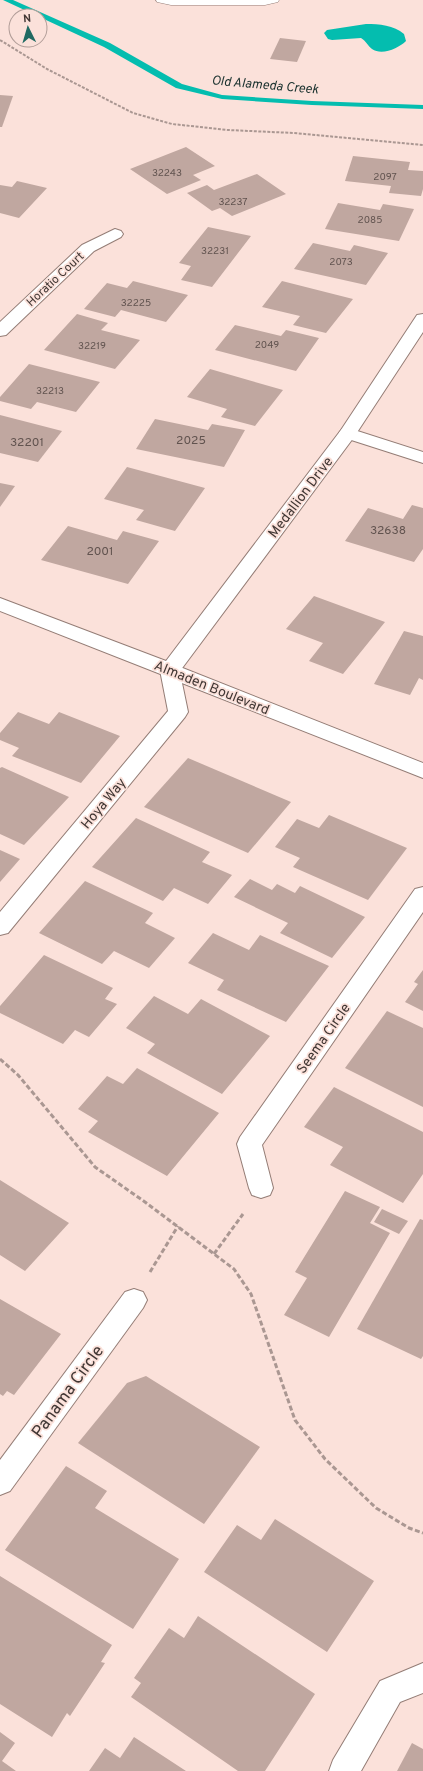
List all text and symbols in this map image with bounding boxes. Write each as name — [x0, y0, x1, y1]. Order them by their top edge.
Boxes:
north arrow — [8, 8, 48, 48]
text: N — [23, 12, 32, 26]
water label: Old Alameda Creek — [211, 73, 319, 99]
house number: 32243 — [152, 167, 182, 180]
house number: 2097 — [373, 171, 397, 184]
house number: 32237 — [218, 196, 248, 209]
house number: 2085 — [358, 214, 382, 227]
house number: 32231 — [201, 245, 229, 258]
street label: Horatio Court — [23, 249, 88, 311]
house number: 2073 — [329, 256, 353, 269]
house number: 32225 — [121, 297, 151, 310]
house number: 2049 — [255, 339, 279, 352]
house number: 32219 — [78, 340, 106, 353]
house number: 32213 — [36, 385, 64, 398]
house number: 2025 — [176, 433, 206, 449]
house number: 32201 — [10, 435, 44, 451]
street label: Medallion Drive — [265, 454, 337, 542]
house number: 32638 — [370, 523, 406, 539]
house number: 2001 — [86, 544, 114, 560]
street label: Almaden Boulevard — [151, 658, 272, 719]
street label: Hoya Way — [78, 775, 130, 833]
street label: Seema Circle — [294, 1000, 355, 1077]
street label: Panama Circle — [28, 1341, 110, 1443]

